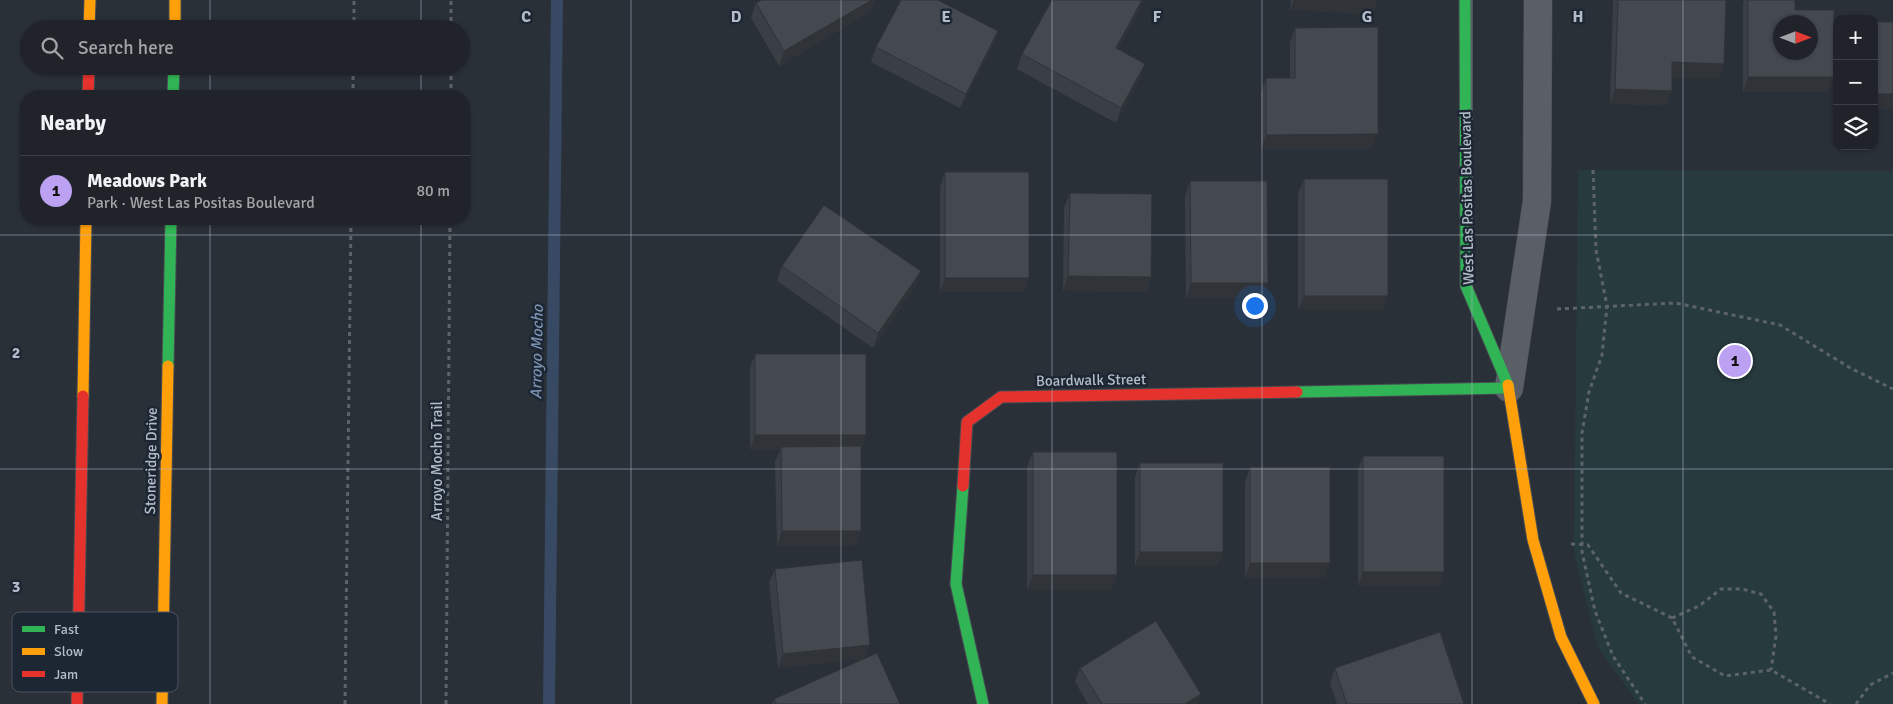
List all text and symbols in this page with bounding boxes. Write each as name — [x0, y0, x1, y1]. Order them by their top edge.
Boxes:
text: C — [521, 7, 531, 27]
text: D — [731, 7, 742, 27]
text: E — [941, 7, 951, 27]
text: F — [1153, 7, 1162, 27]
text: G — [1362, 7, 1372, 27]
text: H — [1573, 7, 1583, 27]
north arrow — [1773, 15, 1818, 60]
map controls — [1833, 15, 1878, 150]
button: + — [1833, 15, 1878, 60]
search box — [20, 20, 470, 75]
icon: search — [38, 34, 66, 62]
text: Search here — [78, 36, 174, 60]
button: − — [1833, 60, 1878, 105]
button: layers — [1833, 105, 1878, 150]
text: Nearby — [40, 110, 106, 136]
street label: West Las Positas Boulevard — [1456, 111, 1478, 285]
text: Meadows Park — [87, 169, 207, 193]
text: 1 — [52, 181, 60, 201]
text: 80 m — [416, 181, 450, 201]
text: Park · West Las Positas Boulevard — [87, 193, 315, 213]
your location — [1242, 293, 1268, 319]
water label: Arroyo Mocho — [526, 304, 548, 399]
pin: 1 — [1719, 342, 1751, 380]
text: 2 — [12, 343, 20, 363]
street label: Boardwalk Street — [1036, 370, 1146, 390]
street label: Arroyo Mocho Trail — [428, 401, 446, 521]
street label: Stoneridge Drive — [141, 407, 161, 515]
text: 3 — [12, 577, 20, 597]
legend — [12, 612, 178, 692]
text: Fast — [54, 621, 79, 638]
text: Slow — [54, 643, 83, 660]
text: Jam — [54, 666, 78, 683]

